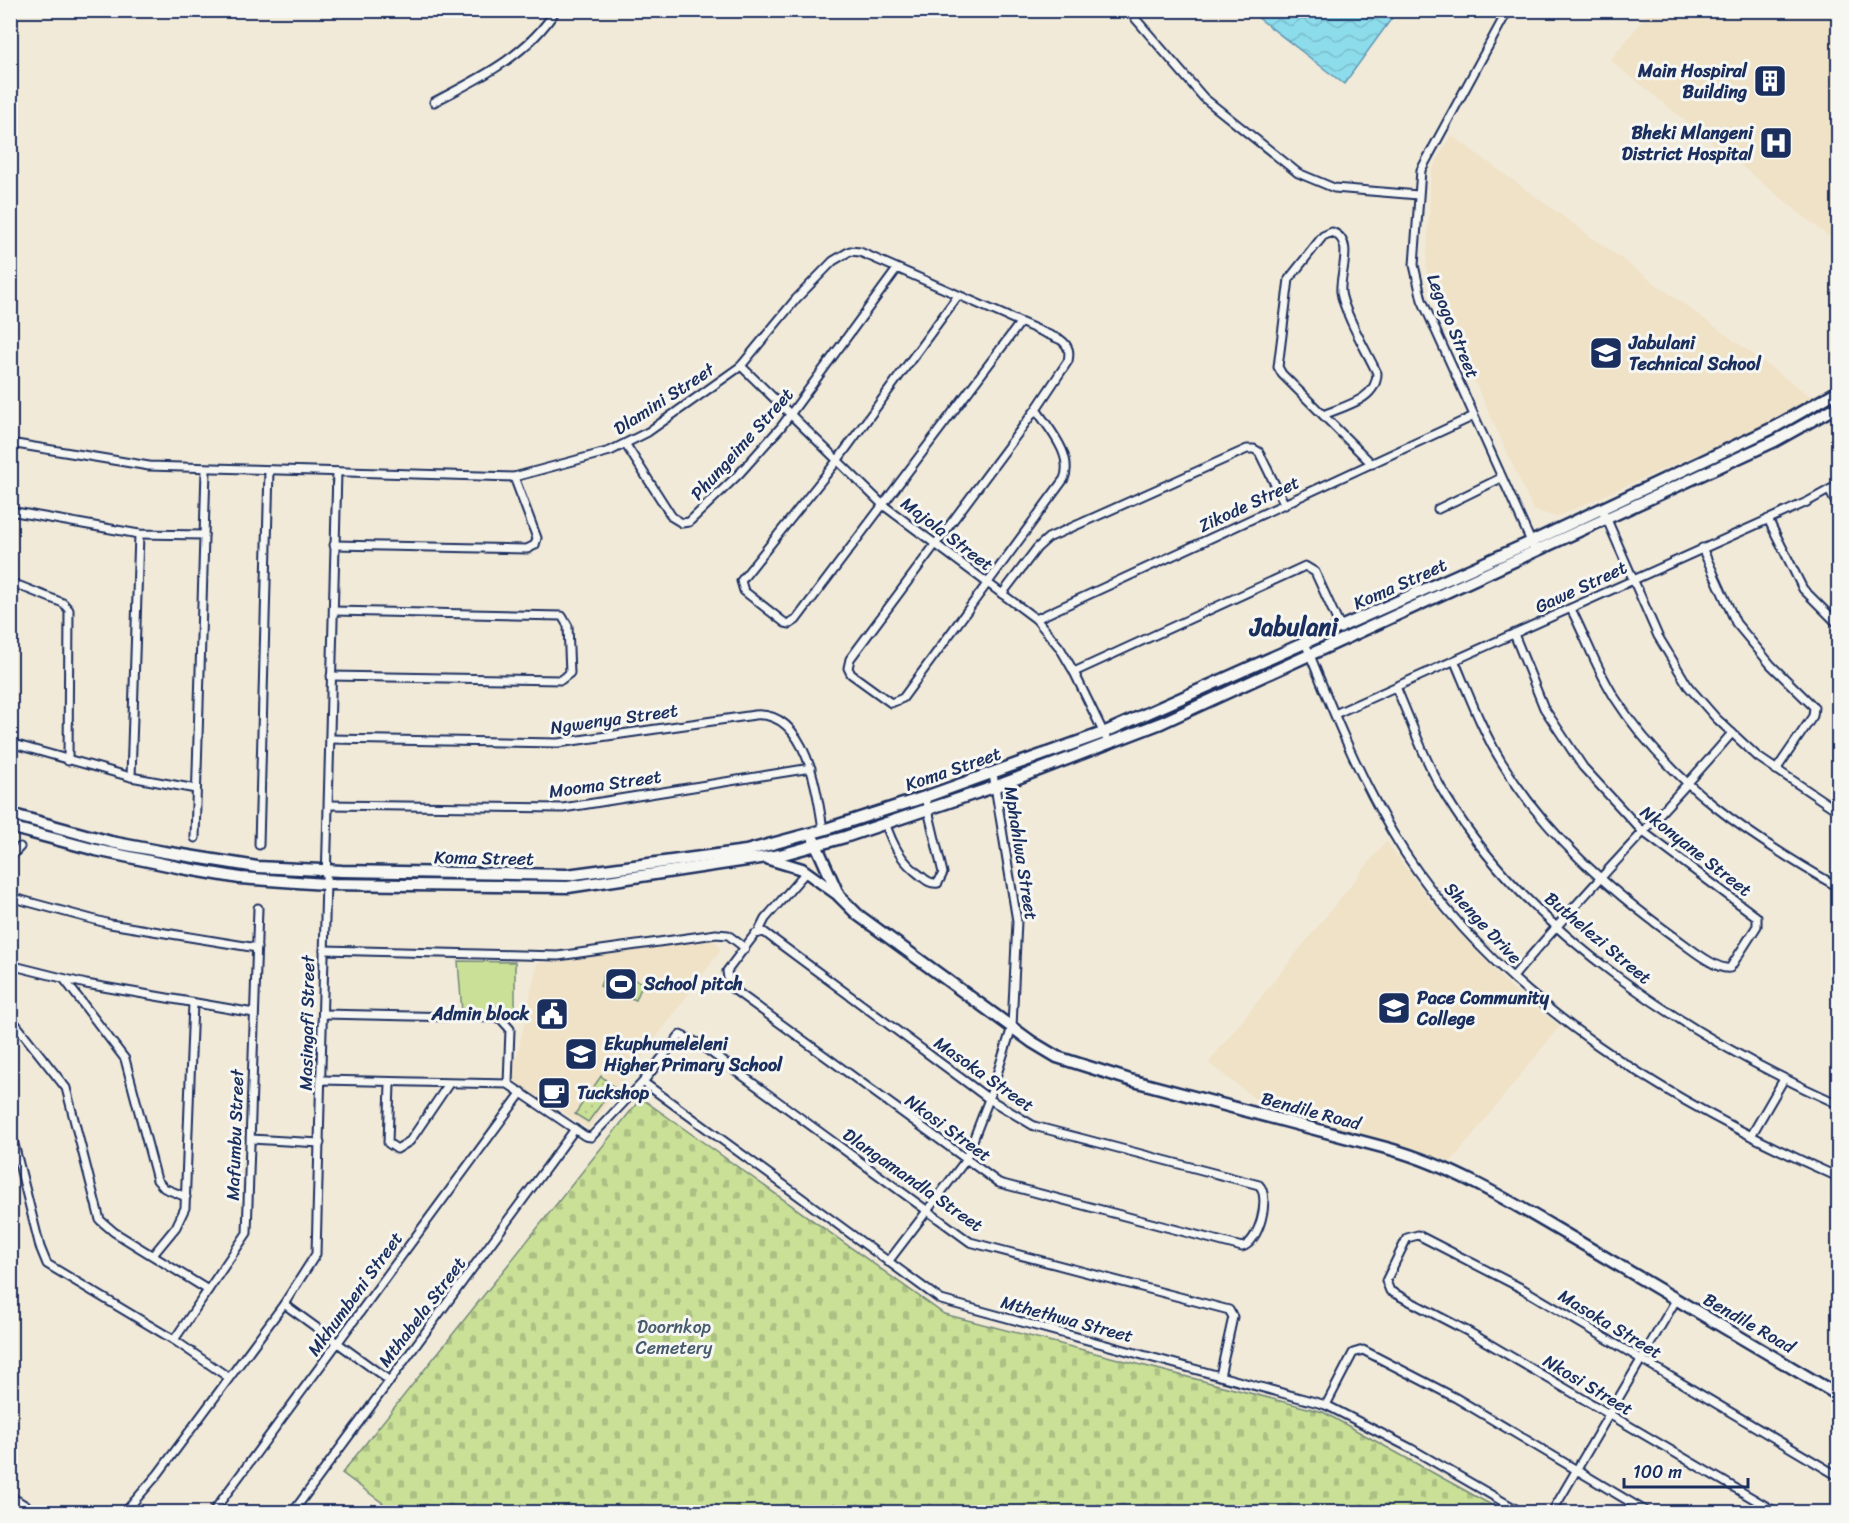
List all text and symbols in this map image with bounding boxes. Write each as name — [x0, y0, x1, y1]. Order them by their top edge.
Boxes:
place label: Main Hospiral Building — [1637, 55, 1748, 108]
building icon: Main Hospiral Building — [1752, 63, 1788, 99]
place label: Bheki Mlangeni District Hospital — [1622, 117, 1754, 170]
hospital icon: Bheki Mlangeni District Hospital — [1758, 125, 1794, 161]
street label: Legogo Street — [1417, 269, 1489, 383]
place label: Jabulani Technical School — [1628, 327, 1762, 380]
school or university icon: Jabulani Technical School — [1588, 335, 1624, 371]
street label: Dlamini Street — [607, 354, 722, 444]
street label: Phungeime Street — [682, 380, 802, 508]
street label: Zikode Street — [1193, 466, 1305, 541]
street label: Majola Street — [893, 488, 1001, 580]
street label: Koma Street — [1348, 549, 1452, 619]
street label: Gawe Street — [1529, 552, 1633, 622]
district label: Jabulani — [1248, 606, 1339, 648]
street label: Ngwenya Street — [548, 694, 680, 744]
street label: Koma Street — [901, 738, 1006, 800]
street label: Mooma Street — [547, 760, 664, 808]
street label: Mphahlwa Street — [995, 784, 1047, 922]
street label: Nkonyane Street — [1633, 797, 1759, 905]
street label: Koma Street — [434, 841, 534, 875]
street label: Shenge Drive — [1436, 874, 1530, 972]
street label: Buthelezi Street — [1537, 883, 1659, 993]
street label: Masingafi Street — [290, 954, 324, 1091]
sports icon: School pitch — [603, 966, 639, 1002]
place label: School pitch — [643, 968, 743, 1000]
place label: Pace Community College — [1416, 982, 1550, 1035]
school or university icon: Pace Community College — [1376, 990, 1412, 1026]
public building icon: Admin block — [534, 996, 570, 1032]
place label: Admin block — [431, 998, 529, 1030]
street label: Masoka Street — [927, 1027, 1041, 1121]
place label: Ekuphumeleleni Higher Primary School — [603, 1028, 783, 1081]
school or university icon: Ekuphumeleleni Higher Primary School — [563, 1036, 599, 1072]
street label: Mafumbu Street — [217, 1068, 253, 1201]
cafe icon: Tuckshop — [536, 1075, 572, 1111]
place label: Tuckshop — [577, 1077, 650, 1109]
street label: Bendile Road — [1258, 1082, 1366, 1140]
street label: Nkosi Street — [898, 1085, 998, 1171]
street label: Dlangamandla Street — [836, 1119, 990, 1241]
street label: Mkhumbeni Street — [299, 1225, 411, 1363]
street label: Mthabela Street — [370, 1250, 474, 1374]
street label: Masoka Street — [1552, 1280, 1668, 1368]
street label: Bendile Road — [1697, 1284, 1802, 1363]
street label: Mthethwa Street — [997, 1286, 1137, 1352]
park label: Doornkop Cemetery — [636, 1311, 713, 1364]
street label: Nkosi Street — [1537, 1345, 1640, 1425]
scale bar — [1624, 1451, 1748, 1489]
text: 100 m — [1633, 1456, 1682, 1488]

